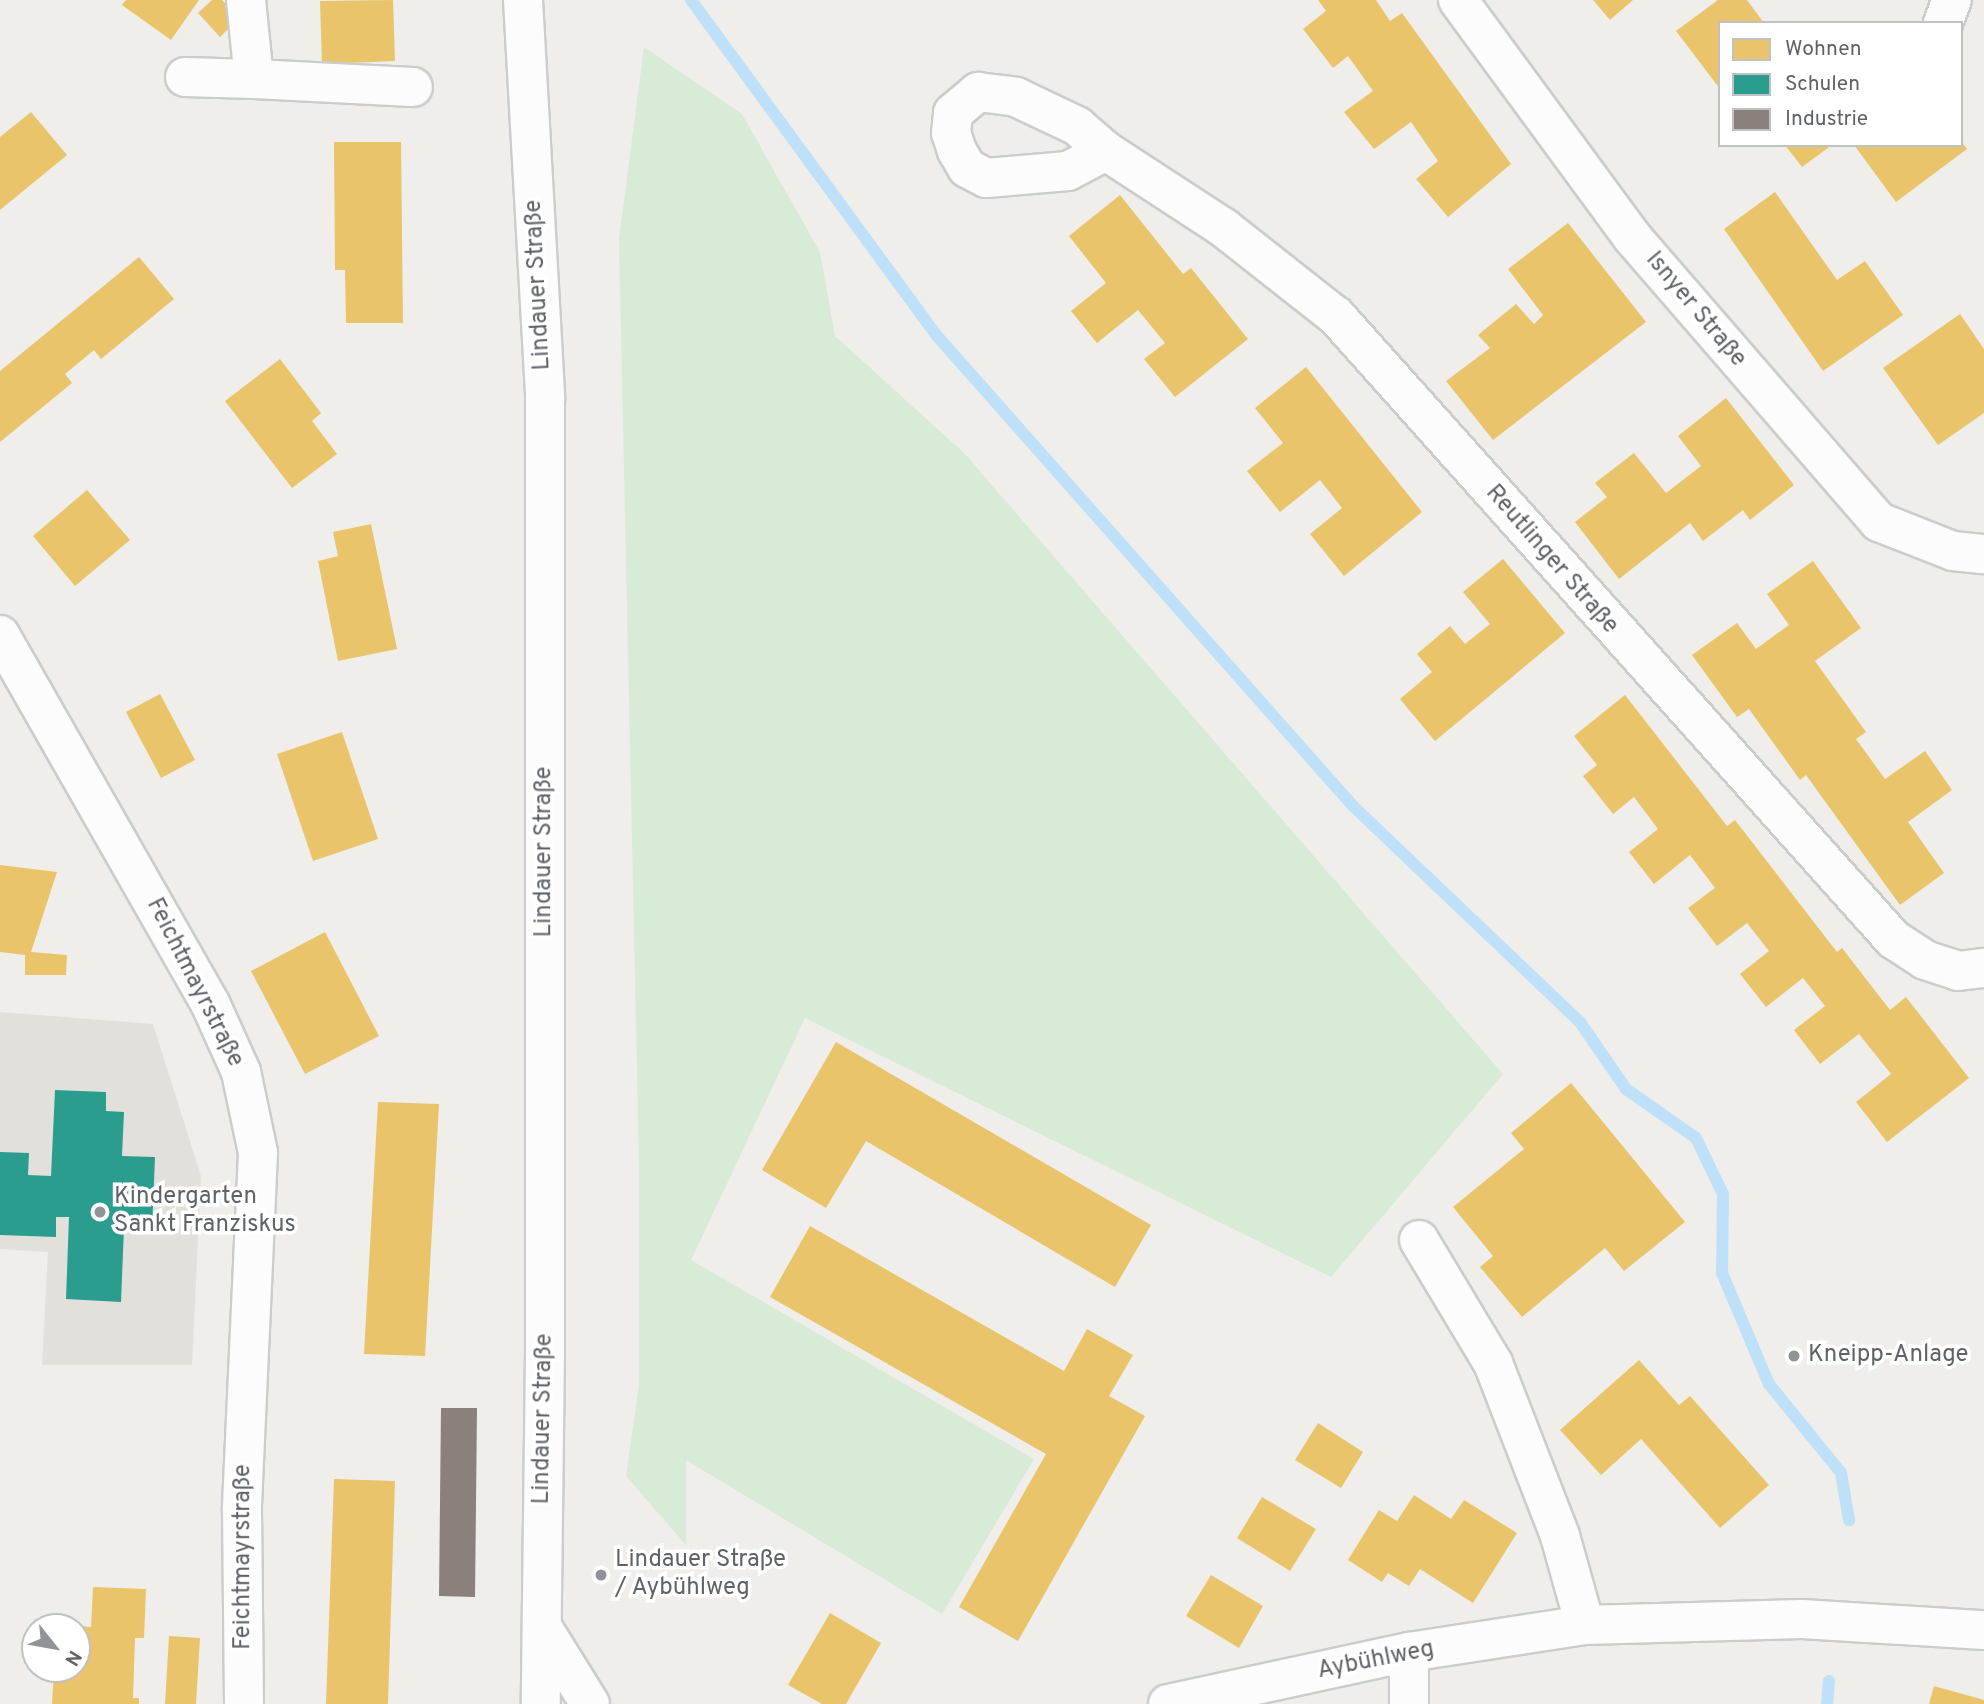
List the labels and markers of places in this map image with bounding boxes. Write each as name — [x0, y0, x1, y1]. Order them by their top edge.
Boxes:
place label: Kindergarten Sankt Franziskus — [114, 1184, 296, 1240]
marker: Kindergarten Sankt Franziskus — [92, 1204, 108, 1220]
place label: Kneipp-Anlage — [1808, 1342, 1968, 1370]
marker: Kneipp-Anlage — [1786, 1348, 1802, 1364]
place label: Lindauer Straße / Aybühlweg — [615, 1547, 786, 1603]
marker: Lindauer Straße / Aybühlweg — [593, 1567, 609, 1583]

